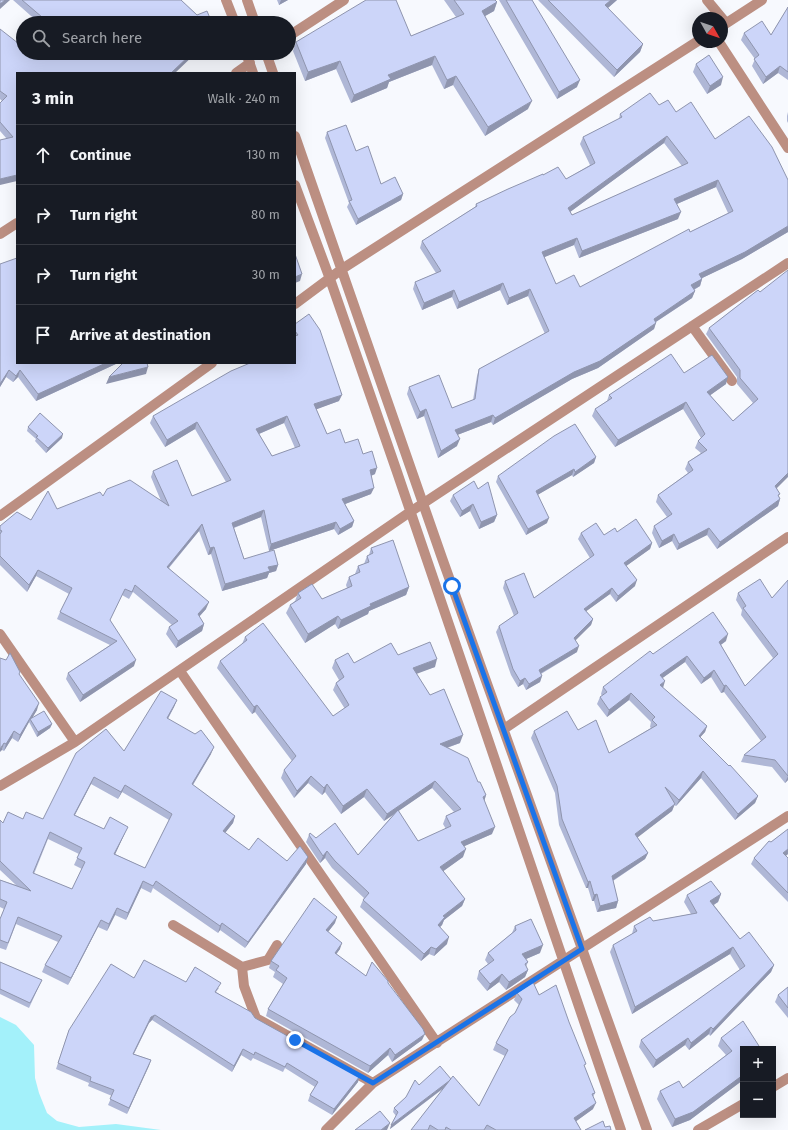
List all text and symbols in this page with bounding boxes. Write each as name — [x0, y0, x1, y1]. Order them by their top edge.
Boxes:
north arrow — [692, 12, 728, 48]
search box — [16, 16, 296, 60]
icon: search — [30, 27, 52, 49]
text: Search here — [62, 29, 142, 47]
text: 3 min — [32, 88, 74, 109]
text: Walk · 240 m — [207, 91, 280, 106]
icon: ahead — [32, 144, 54, 166]
text: Continue — [70, 146, 131, 164]
text: 130 m — [246, 147, 280, 162]
icon: right — [32, 204, 54, 226]
text: Turn right — [70, 206, 137, 224]
text: 80 m — [251, 207, 280, 222]
icon: right — [32, 264, 54, 286]
text: Turn right — [70, 266, 137, 284]
text: 30 m — [252, 267, 280, 282]
icon: arrive — [32, 324, 54, 346]
text: Arrive at destination — [70, 326, 211, 344]
route start — [443, 577, 461, 595]
route end — [286, 1031, 304, 1049]
map controls — [740, 1046, 776, 1118]
button: + — [740, 1046, 776, 1082]
button: − — [740, 1082, 776, 1118]

